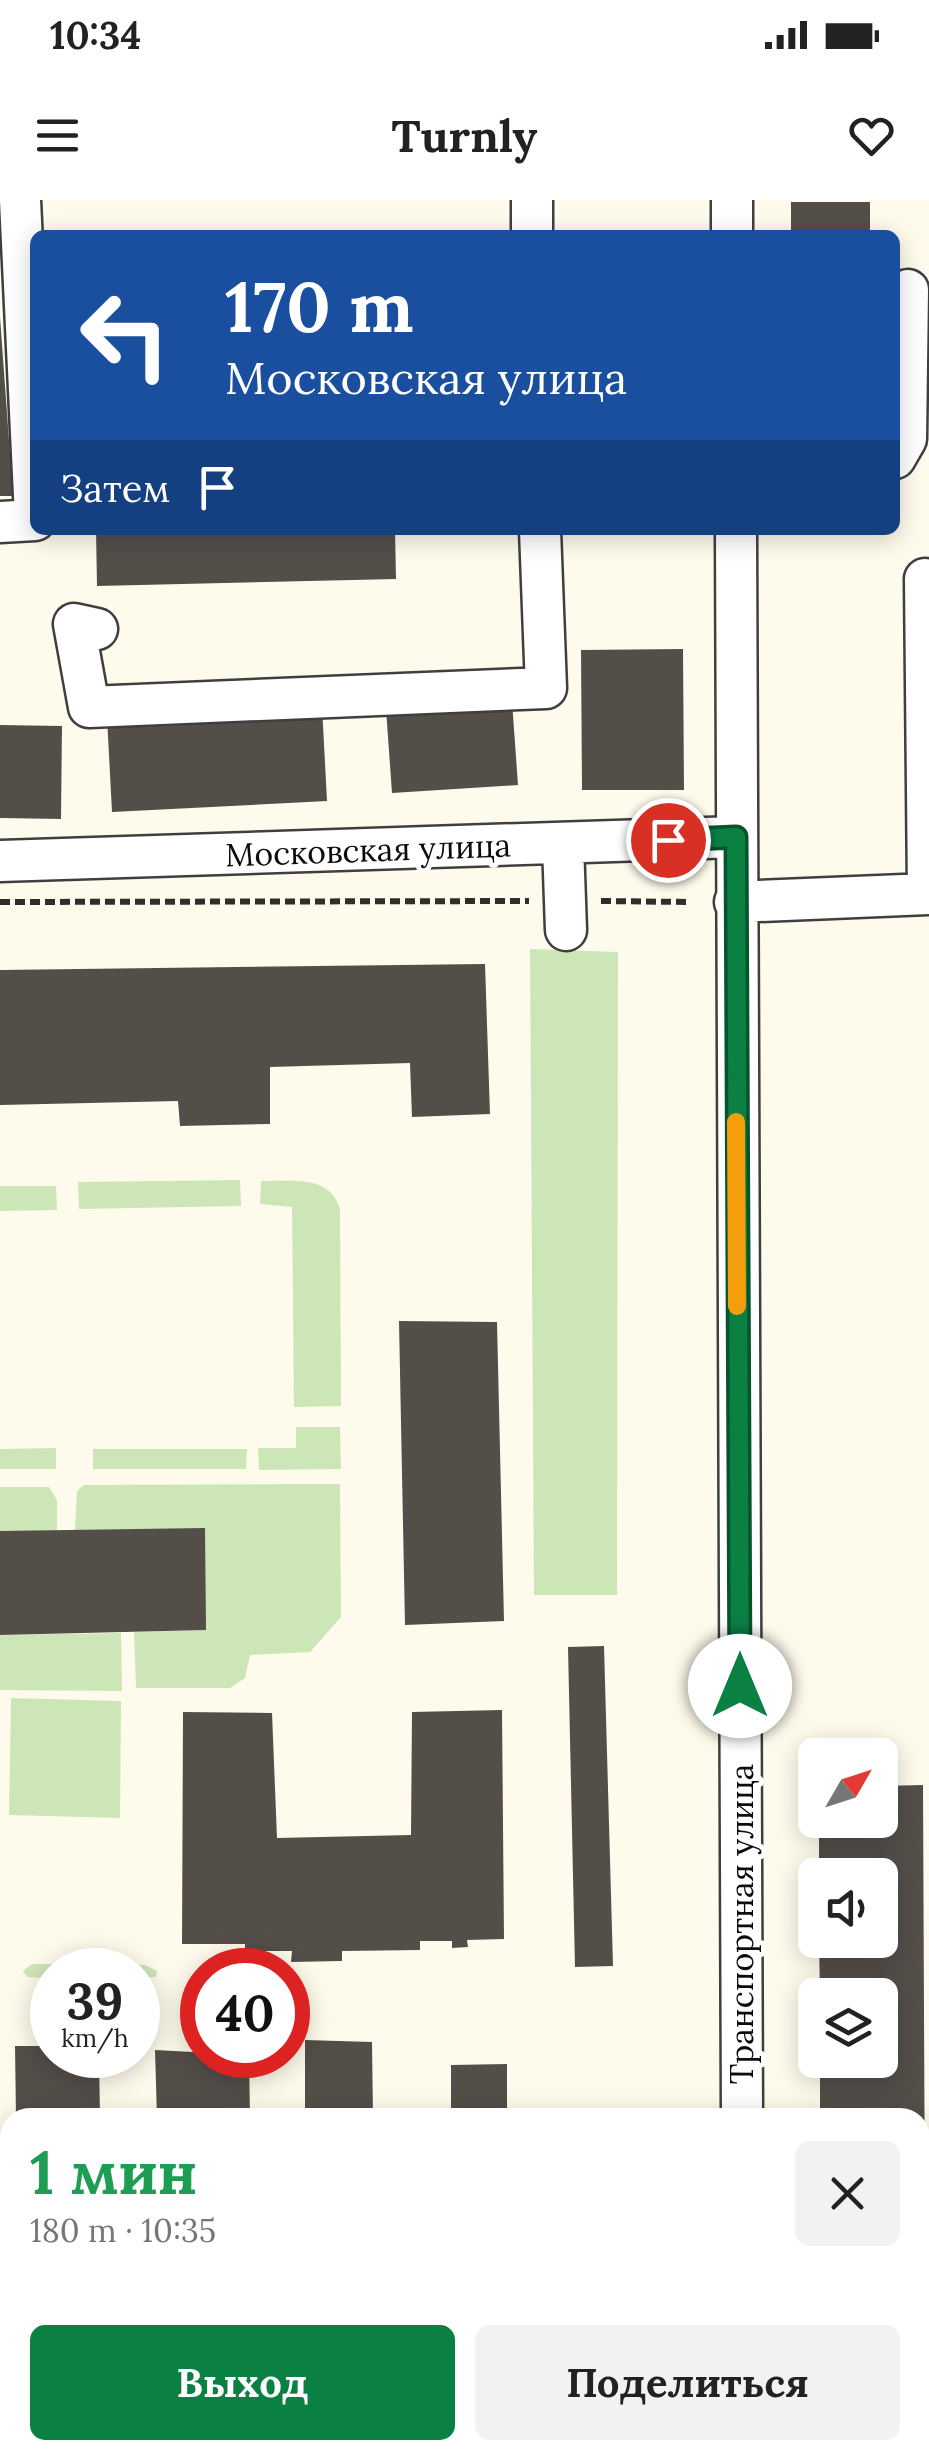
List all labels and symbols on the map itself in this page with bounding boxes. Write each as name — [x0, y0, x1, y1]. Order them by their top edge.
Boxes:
pin — [626, 798, 711, 883]
street label: Московская улица — [224, 825, 512, 875]
position arrow — [688, 1634, 792, 1738]
north arrow — [798, 1738, 898, 1838]
street label: Транспортная улица — [721, 1764, 762, 2084]
speed limit sign: 40 — [180, 1948, 310, 2078]

